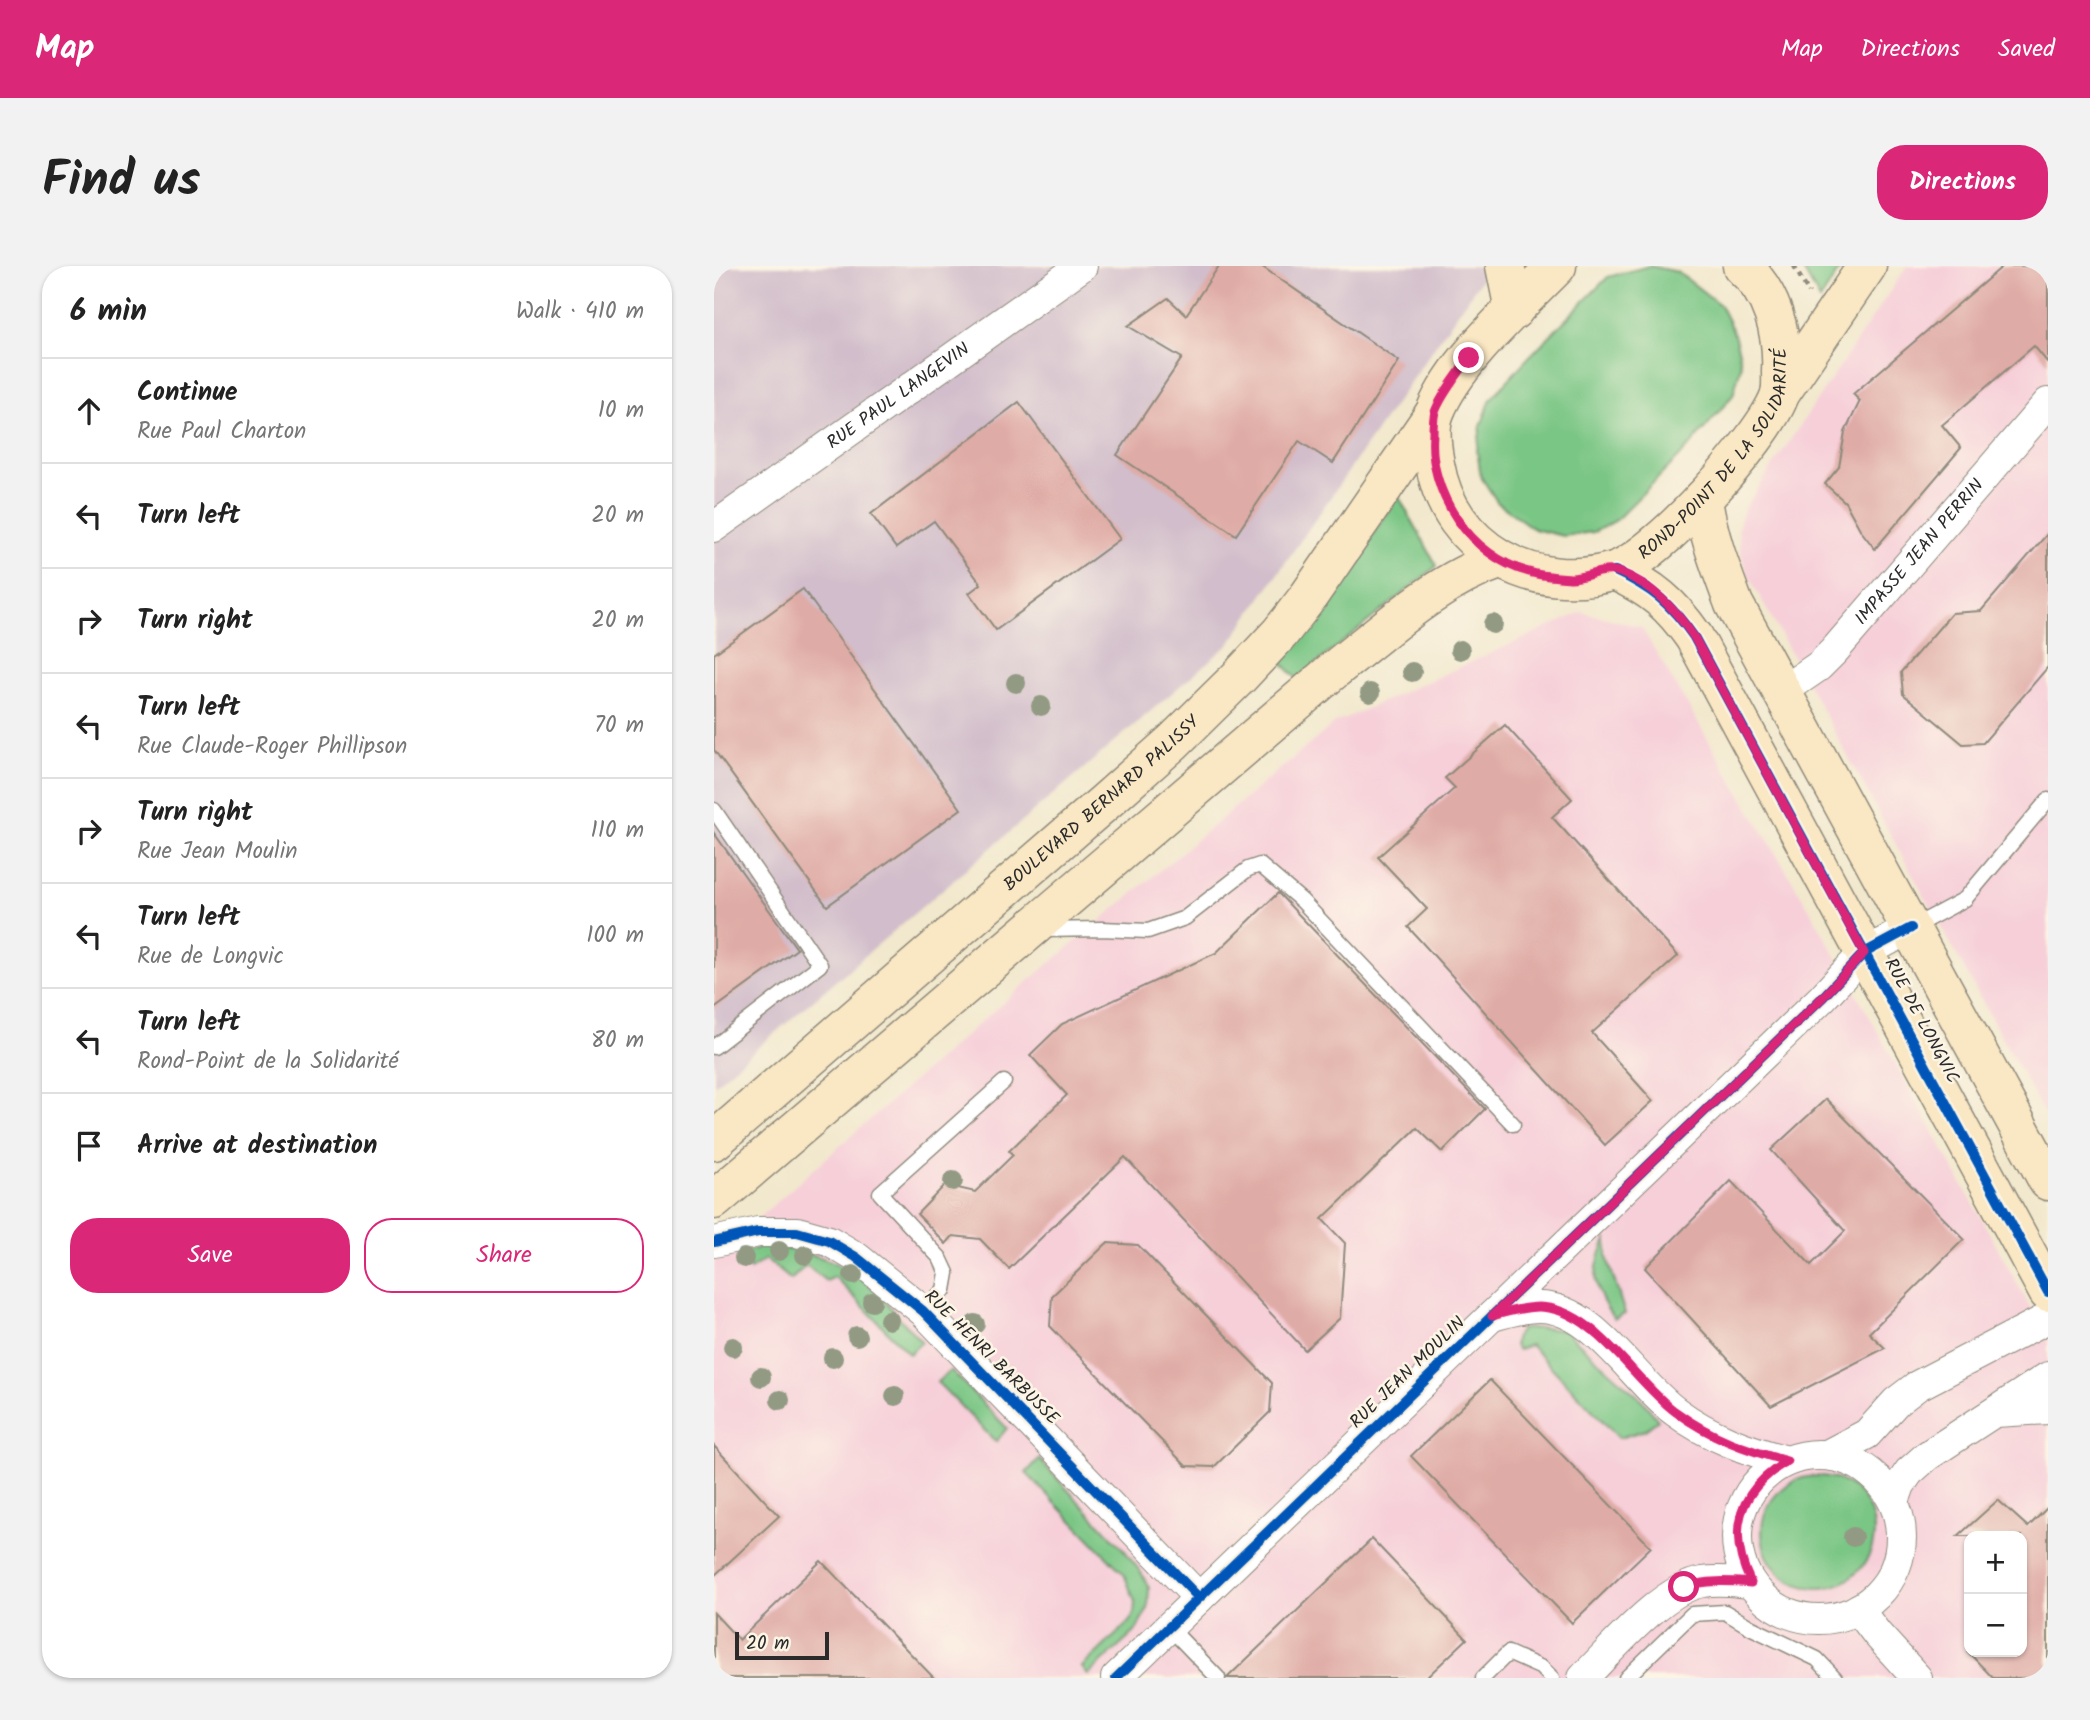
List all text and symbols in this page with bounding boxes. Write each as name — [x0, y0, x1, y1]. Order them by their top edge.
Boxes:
text: Map — [35, 23, 95, 76]
text: Map — [1781, 30, 1823, 69]
text: Directions — [1861, 30, 1960, 69]
text: Saved — [1998, 30, 2055, 69]
text: Find us — [42, 143, 200, 221]
button: Directions — [1877, 145, 2048, 220]
text: 6 min — [70, 288, 147, 336]
text: Walk · 410 m — [516, 294, 644, 330]
street label: RUE PAUL LANGEVIN — [821, 335, 976, 457]
route end — [1453, 342, 1484, 373]
street label: ROND-POINT DE LA SOLIDARITÉ — [1632, 347, 1796, 567]
text: Continue — [137, 372, 238, 414]
icon: ahead — [70, 392, 108, 430]
text: 10 m — [598, 393, 644, 429]
text: Rue Paul Charton — [137, 414, 306, 450]
street label: IMPASSE JEAN PERRIN — [1848, 472, 1991, 632]
text: Turn left — [137, 495, 240, 537]
icon: left — [70, 497, 108, 535]
text: 20 m — [592, 498, 644, 534]
text: Turn right — [137, 600, 253, 642]
icon: right — [70, 602, 108, 640]
text: 20 m — [592, 603, 644, 639]
text: Turn left — [137, 687, 240, 729]
icon: left — [70, 707, 108, 745]
text: 70 m — [594, 708, 644, 744]
street label: BOULEVARD BERNARD PALISSY — [997, 708, 1207, 899]
text: Rue Claude-Roger Phillipson — [137, 729, 407, 765]
text: Turn right — [137, 792, 253, 834]
icon: right — [70, 812, 108, 850]
text: 110 m — [591, 813, 644, 849]
text: Rue Jean Moulin — [137, 834, 297, 870]
text: Turn left — [137, 897, 240, 939]
icon: left — [70, 917, 108, 955]
text: 100 m — [586, 918, 644, 954]
text: Rue de Longvic — [137, 939, 284, 975]
street label: RUE DE LONGVIC — [1876, 953, 1966, 1089]
text: Turn left — [137, 1002, 240, 1044]
icon: left — [70, 1022, 108, 1060]
text: 80 m — [591, 1023, 644, 1059]
text: Rond-Point de la Solidarité — [137, 1044, 399, 1080]
text: Arrive at destination — [137, 1125, 377, 1167]
icon: arrive — [70, 1127, 108, 1165]
button: Save — [70, 1218, 350, 1293]
button: Share — [364, 1218, 644, 1293]
street label: RUE HENRI BARBUSSE — [916, 1283, 1066, 1433]
street label: RUE JEAN MOULIN — [1343, 1310, 1473, 1436]
map controls — [1964, 1531, 2027, 1657]
button: + — [1964, 1531, 2027, 1594]
route start — [1668, 1571, 1699, 1602]
button: − — [1964, 1594, 2027, 1657]
scale bar — [735, 1629, 830, 1661]
text: 20 m — [746, 1629, 789, 1659]

